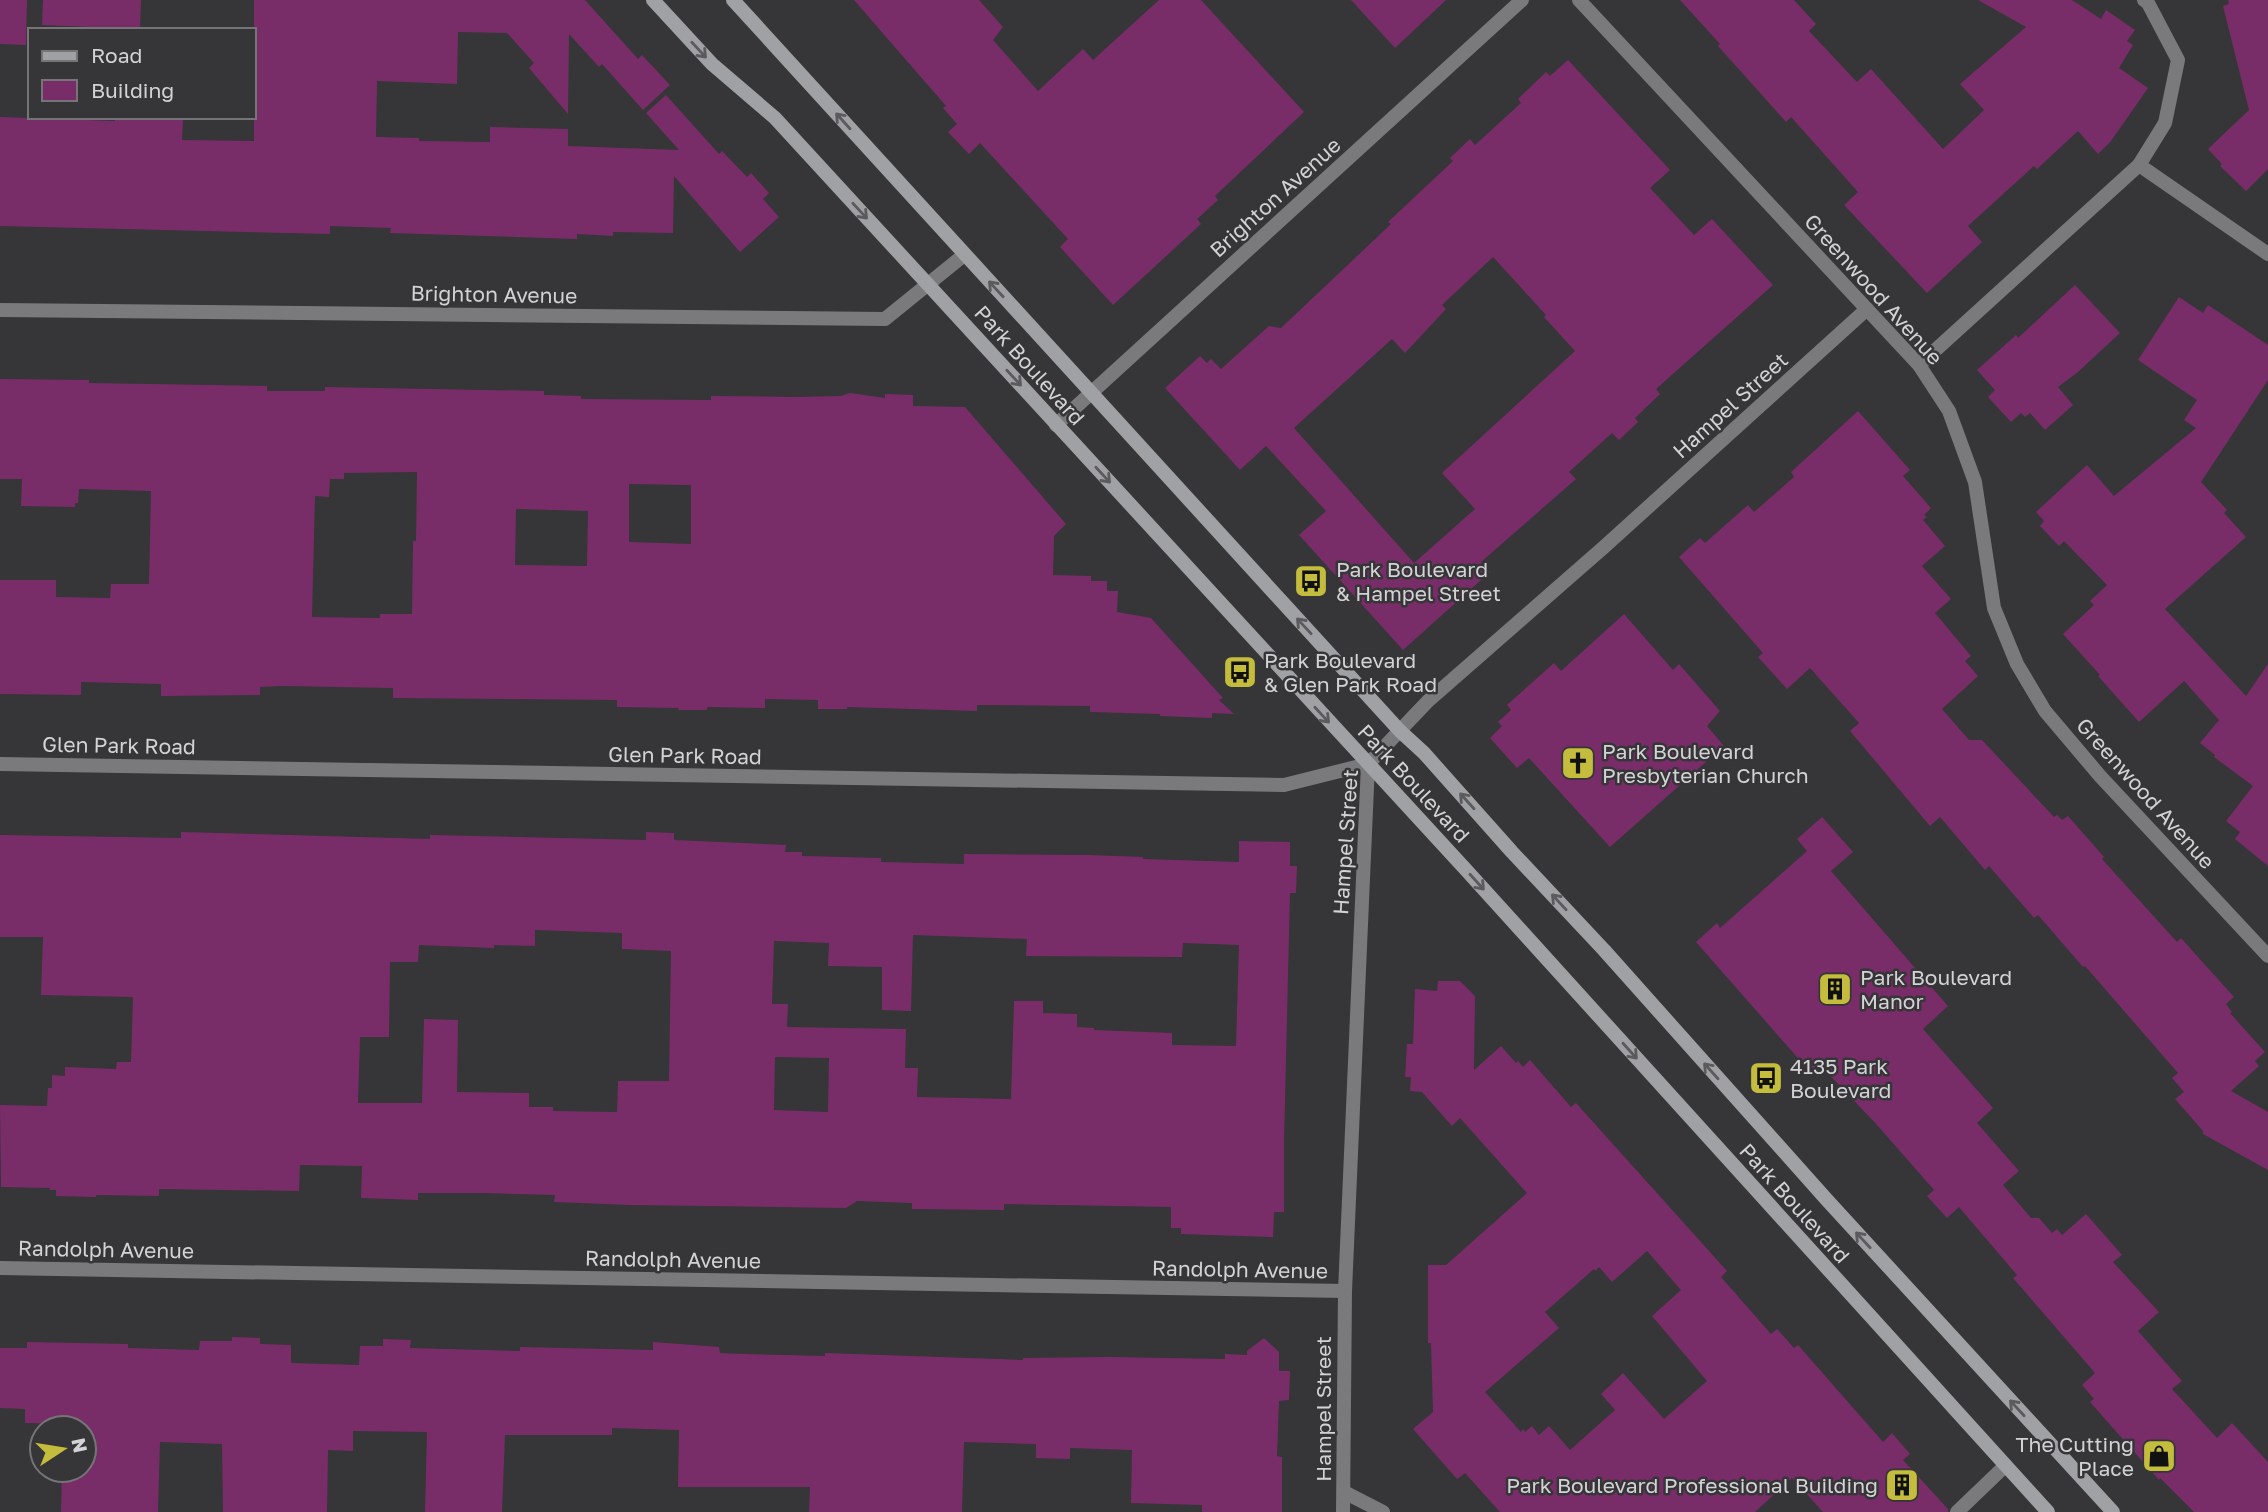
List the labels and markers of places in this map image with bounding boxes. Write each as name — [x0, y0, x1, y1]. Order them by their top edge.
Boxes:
place label: Park Boulevard & Hampel Street — [1336, 556, 1501, 606]
bus stop icon: Park Boulevard & Hampel Street — [1292, 562, 1330, 600]
place label: Park Boulevard & Glen Park Road — [1264, 647, 1437, 697]
bus stop icon: Park Boulevard & Glen Park Road — [1221, 653, 1259, 691]
place label: Park Boulevard Presbyterian Church — [1602, 738, 1809, 788]
church icon: Park Boulevard Presbyterian Church — [1559, 744, 1597, 782]
place label: Park Boulevard Manor — [1860, 964, 2012, 1014]
building icon: Park Boulevard Manor — [1816, 970, 1854, 1008]
place label: 4135 Park Boulevard — [1790, 1053, 1892, 1103]
bus stop icon: 4135 Park Boulevard — [1747, 1059, 1785, 1097]
place label: The Cutting Place — [2016, 1431, 2134, 1481]
shop icon: The Cutting Place — [2140, 1437, 2178, 1475]
building icon: Park Boulevard Professional Building — [1883, 1466, 1921, 1504]
place label: Park Boulevard Professional Building — [1506, 1472, 1878, 1498]

